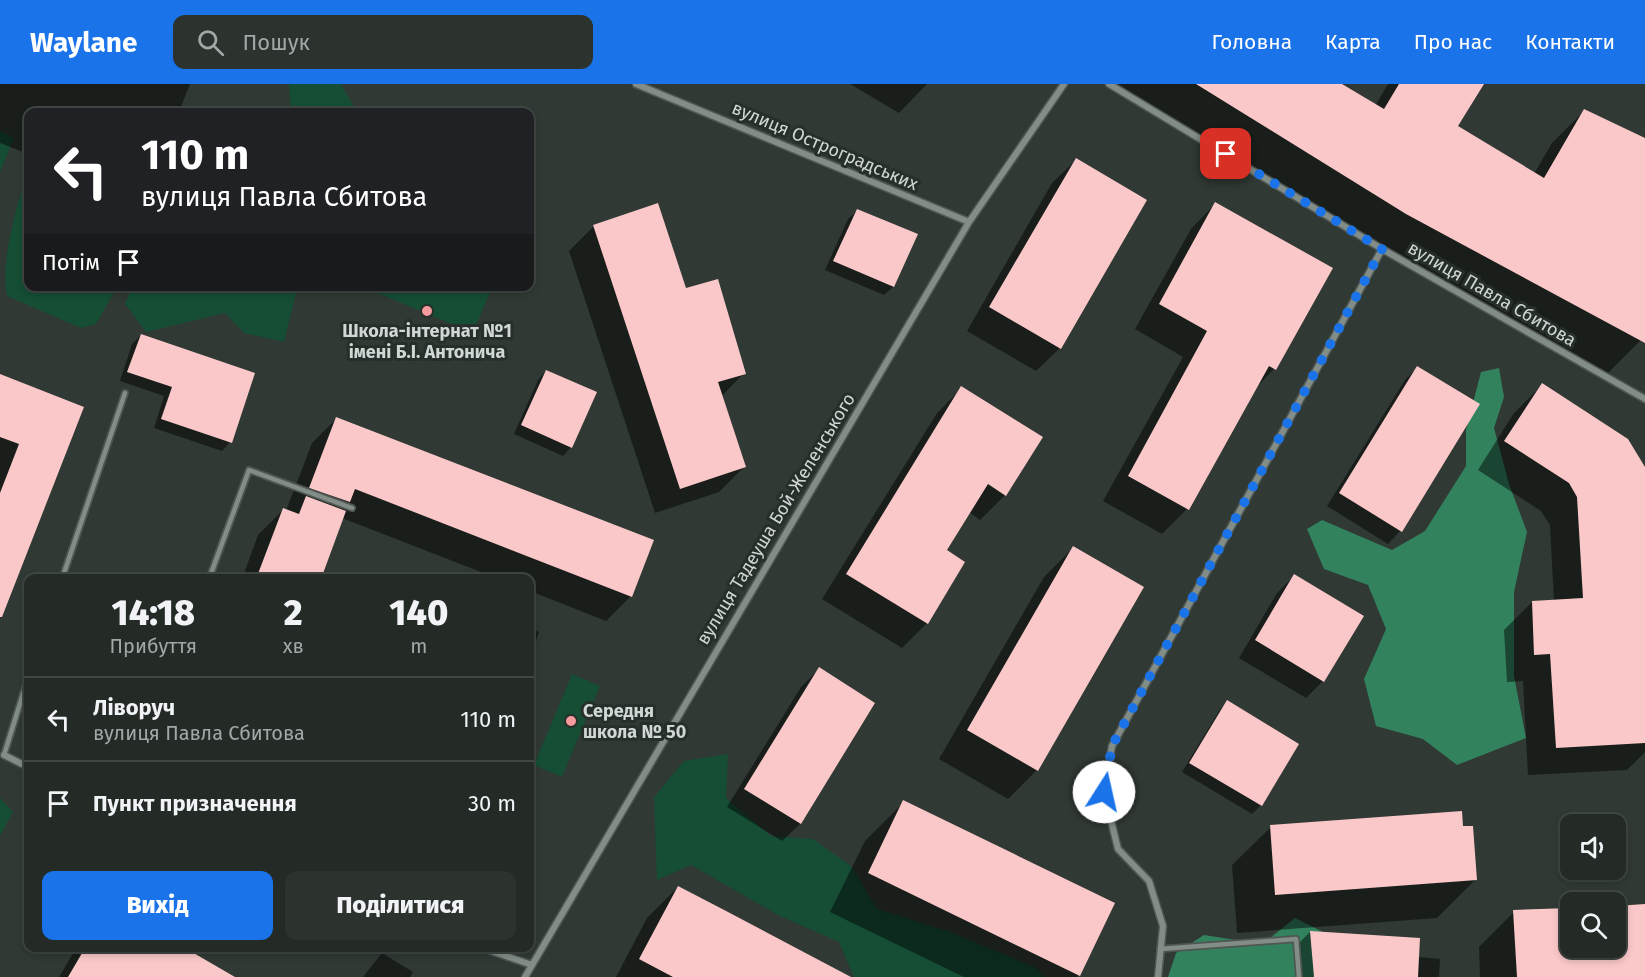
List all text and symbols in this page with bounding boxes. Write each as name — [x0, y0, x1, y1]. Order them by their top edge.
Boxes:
search box — [173, 15, 593, 69]
text: Waylane — [30, 26, 137, 59]
icon: search — [194, 26, 227, 59]
text: Пошук — [242, 29, 310, 56]
text: Головна — [1211, 29, 1292, 55]
text: Карта — [1325, 29, 1381, 55]
text: Про нас — [1414, 29, 1492, 55]
text: Контакти — [1525, 29, 1615, 55]
street label: вулиця Остроградських — [729, 97, 922, 195]
pin — [1200, 128, 1251, 179]
text: 110 m — [141, 130, 249, 180]
icon: left — [42, 132, 120, 210]
icon: arrive — [1209, 137, 1242, 170]
text: вулиця Павла Сбитова — [141, 181, 427, 213]
street label: вулиця Павла Сбитова — [1404, 237, 1580, 351]
icon: arrive — [112, 246, 145, 279]
text: Потім — [42, 249, 100, 276]
marker: Школа-інтернат №1 імені Б.І. Антонича — [420, 304, 434, 318]
place label: Школа-інтернат №1 імені Б.І. Антонича — [342, 320, 512, 363]
street label: вулиця Тадеуша Бой-Желенського — [692, 389, 860, 649]
text: 14:18 — [112, 591, 195, 635]
text: 2 — [284, 591, 303, 635]
text: 140 — [389, 591, 448, 635]
text: Прибуття — [110, 634, 197, 658]
text: хв — [283, 634, 304, 658]
text: m — [410, 634, 427, 658]
text: Ліворуч — [93, 694, 175, 721]
place label: Середня школа № 50 — [583, 700, 686, 743]
icon: left — [42, 703, 75, 736]
text: 110 m — [460, 706, 516, 733]
marker: Середня школа № 50 — [564, 714, 578, 728]
text: вулиця Павла Сбитова — [93, 721, 305, 745]
position arrow — [1072, 760, 1136, 824]
icon: arrive — [42, 787, 75, 820]
text: Пункт призначення — [93, 790, 297, 817]
text: 30 m — [468, 790, 516, 817]
map controls — [1560, 814, 1626, 958]
button: sound — [1560, 814, 1626, 880]
button: Вихід — [42, 871, 273, 940]
button: Поділитися — [285, 871, 516, 940]
button: search — [1560, 892, 1626, 958]

